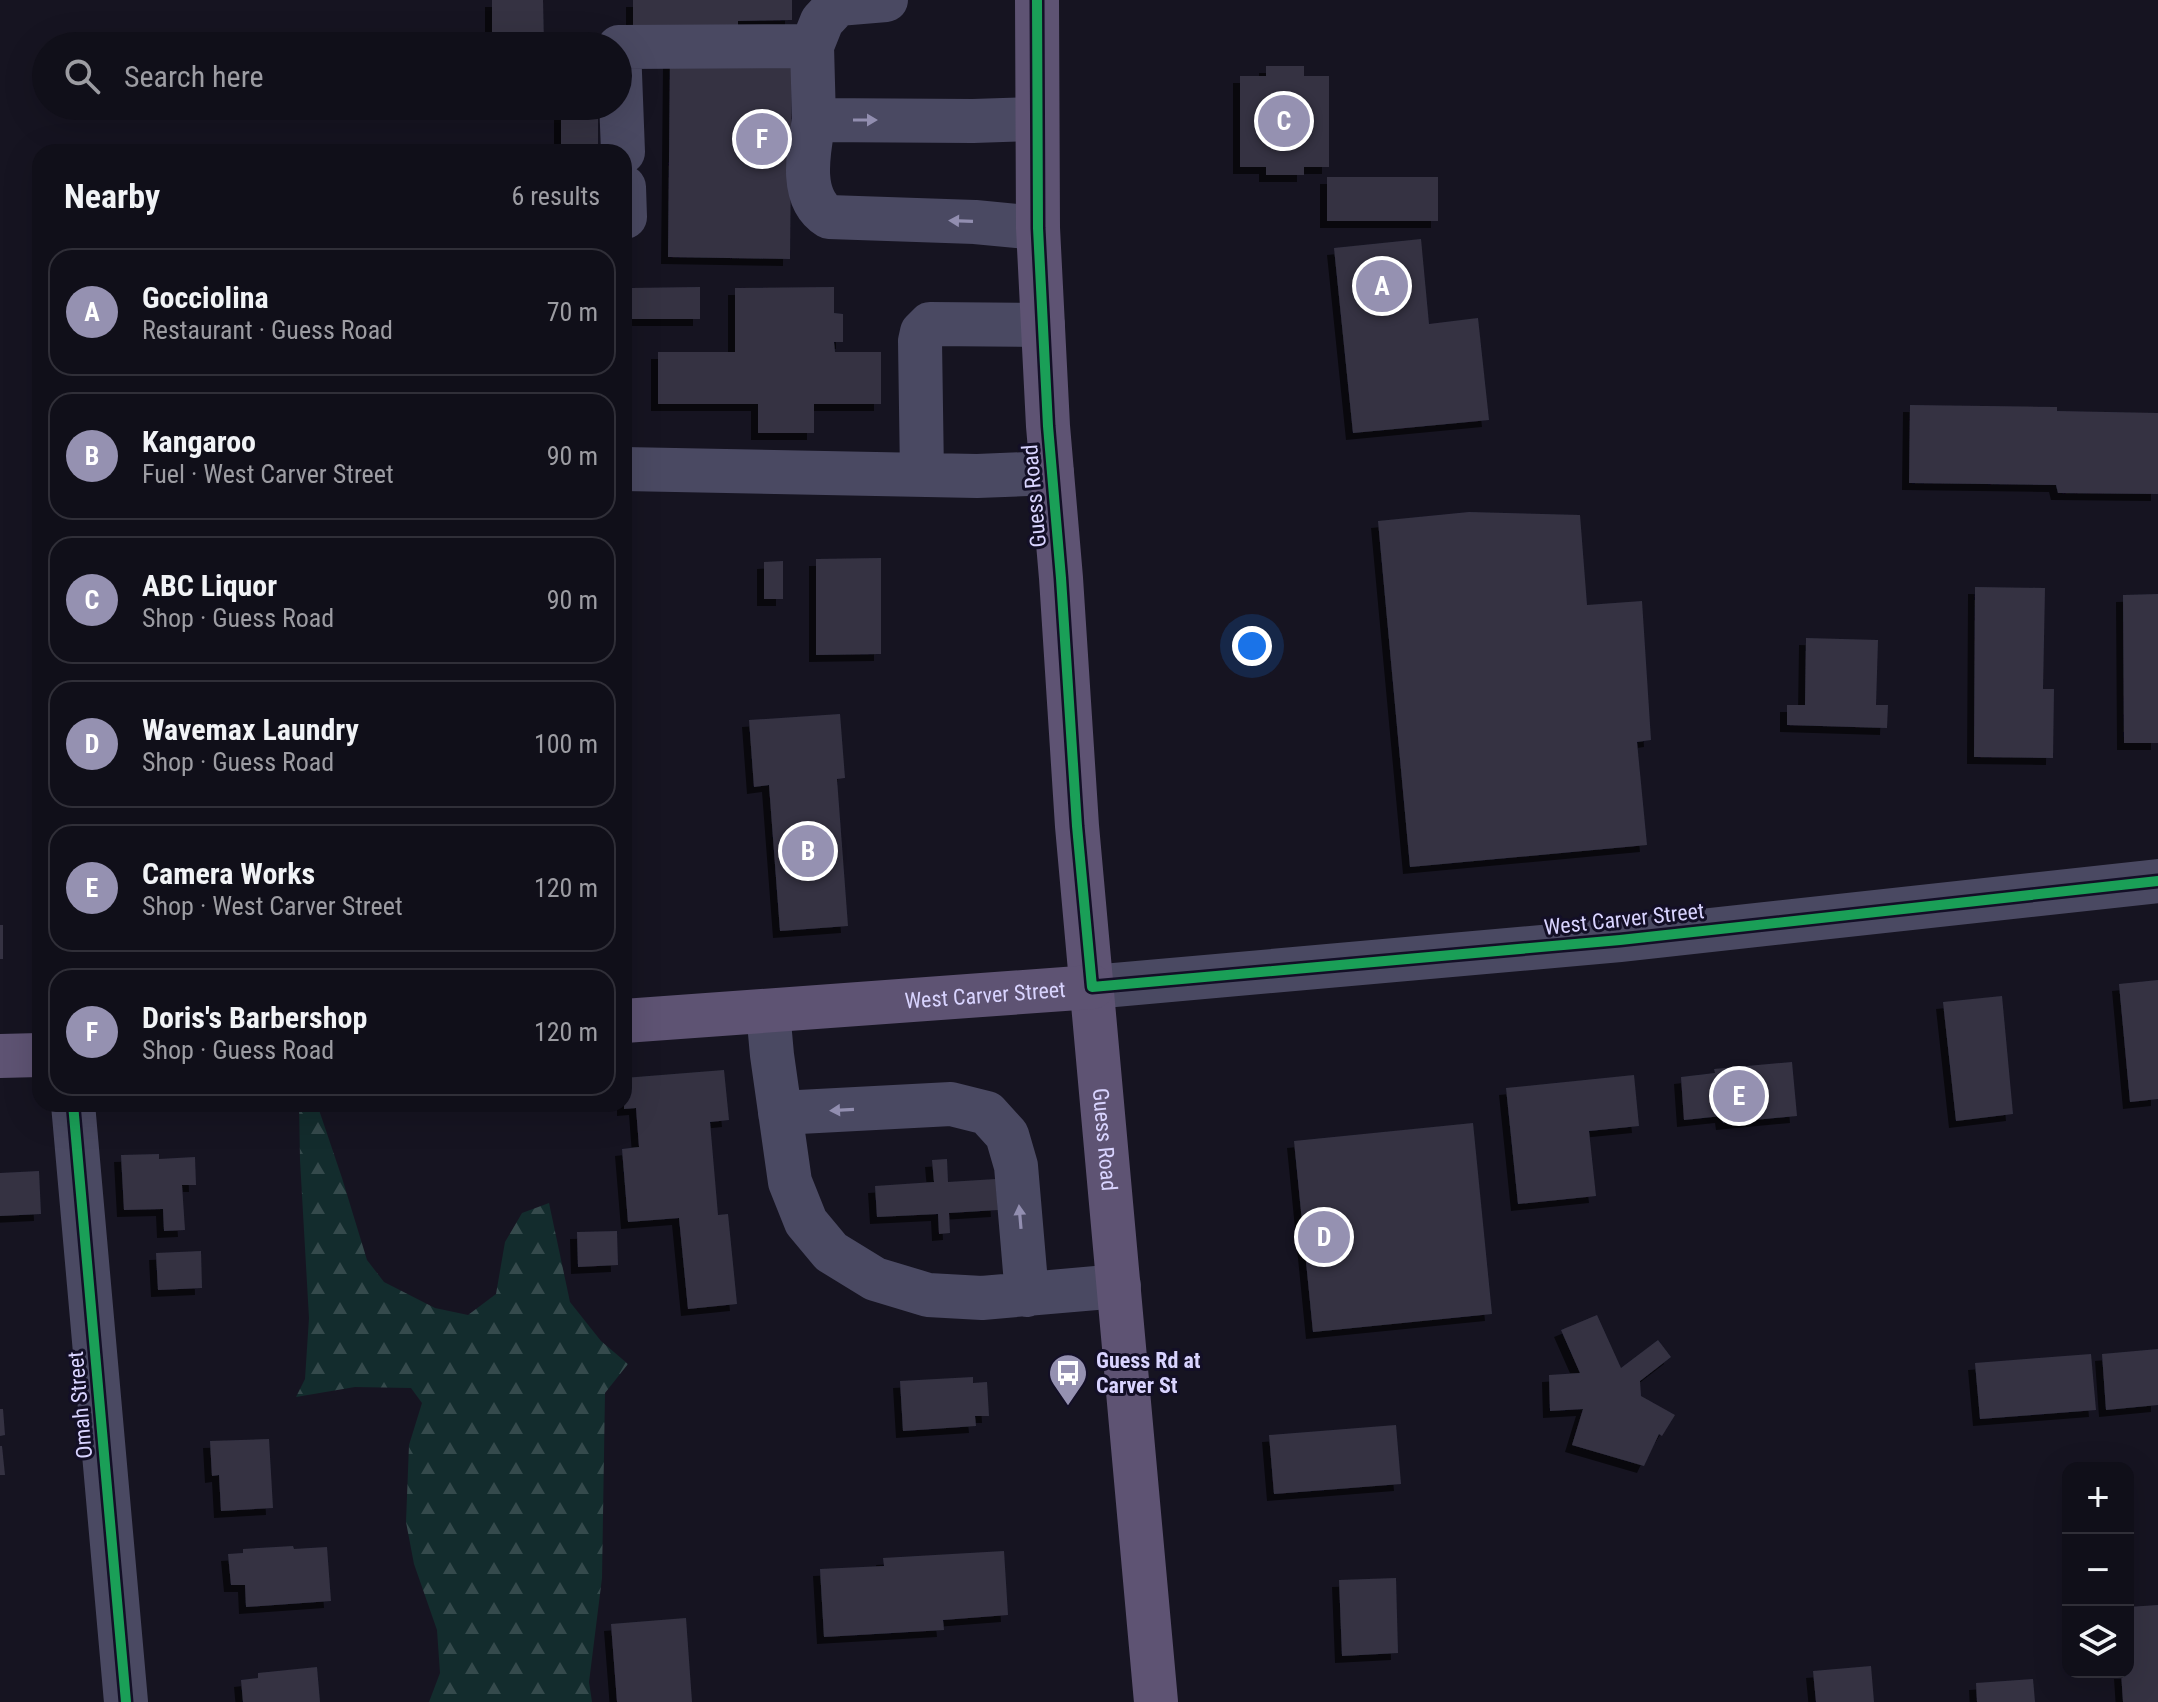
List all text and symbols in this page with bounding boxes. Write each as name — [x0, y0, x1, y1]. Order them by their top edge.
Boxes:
search box — [32, 32, 632, 120]
icon: search — [60, 54, 104, 98]
text: Search here — [124, 59, 264, 94]
pin: C — [1258, 91, 1310, 151]
pin: F — [736, 109, 788, 169]
one-way arrow — [853, 114, 878, 126]
text: Nearby — [64, 176, 160, 216]
text: 6 results — [511, 181, 600, 211]
one-way arrow — [948, 215, 973, 228]
pin: A — [1356, 256, 1408, 316]
text: Gocciolina — [142, 280, 269, 315]
text: A — [84, 297, 100, 327]
text: 70 m — [547, 297, 598, 327]
text: Restaurant · Guess Road — [142, 315, 393, 345]
text: Kangaroo — [142, 424, 256, 459]
text: B — [85, 441, 99, 471]
text: 90 m — [547, 441, 598, 471]
street label: Guess Road — [1017, 443, 1051, 549]
text: Fuel · West Carver Street — [142, 459, 394, 489]
text: ABC Liquor — [142, 568, 277, 603]
text: C — [85, 585, 99, 615]
text: 90 m — [547, 585, 598, 615]
text: Shop · Guess Road — [142, 603, 334, 633]
your location — [1232, 626, 1272, 666]
text: Wavemax Laundry — [142, 712, 359, 747]
text: D — [85, 729, 99, 759]
text: 100 m — [534, 729, 598, 759]
text: Shop · Guess Road — [142, 747, 334, 777]
pin: B — [782, 821, 834, 881]
text: Camera Works — [142, 856, 315, 891]
text: E — [86, 873, 98, 903]
text: 120 m — [534, 873, 598, 903]
text: Shop · West Carver Street — [142, 891, 403, 921]
street label: West Carver Street — [1543, 898, 1705, 940]
street label: West Carver Street — [904, 976, 1066, 1013]
text: Doris's Barbershop — [142, 1000, 367, 1035]
text: F — [86, 1017, 98, 1047]
text: 120 m — [534, 1017, 598, 1047]
text: Shop · Guess Road — [142, 1035, 334, 1065]
pin: E — [1713, 1066, 1765, 1126]
street label: Guess Road — [1088, 1087, 1122, 1192]
one-way arrow — [829, 1103, 854, 1116]
one-way arrow — [1013, 1204, 1026, 1229]
pin: D — [1298, 1207, 1350, 1267]
place label: Guess Rd at Carver St — [1096, 1348, 1201, 1398]
street label: Omah Street — [63, 1350, 97, 1460]
bus stop icon: Guess Rd at Carver St — [1047, 1352, 1089, 1407]
map controls — [2062, 1462, 2134, 1678]
button: + — [2062, 1462, 2134, 1534]
button: − — [2062, 1534, 2134, 1606]
button: layers — [2062, 1606, 2134, 1678]

